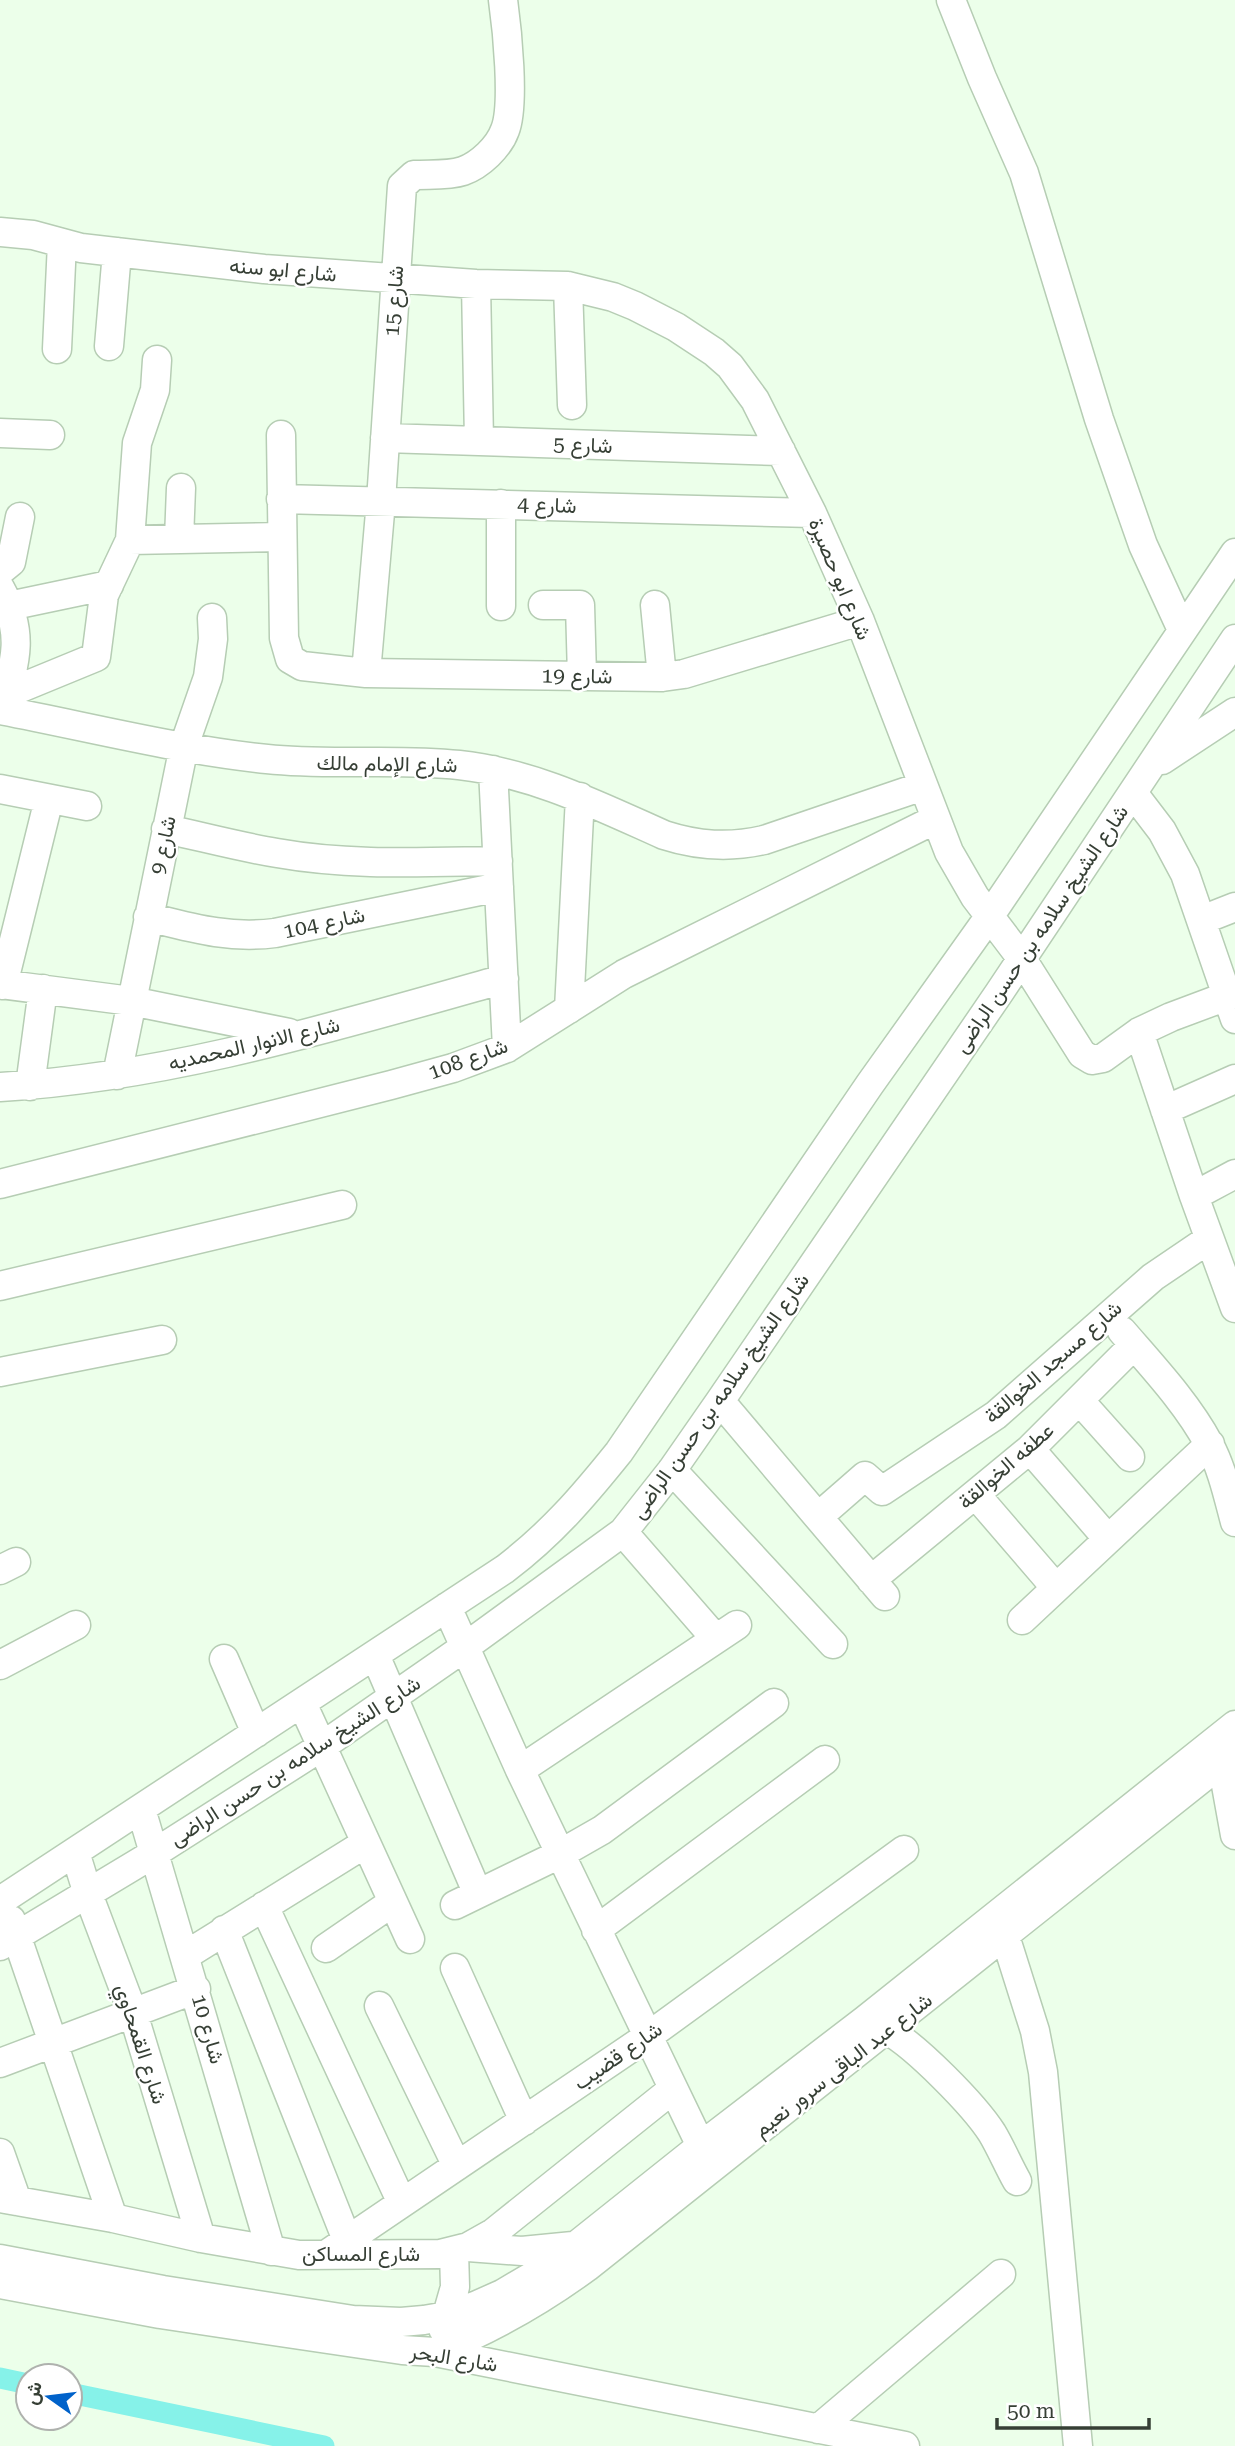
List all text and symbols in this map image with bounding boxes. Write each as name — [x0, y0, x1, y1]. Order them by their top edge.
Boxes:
street label: شارع ابو سنه — [228, 253, 338, 289]
street label: شارع 15 — [380, 265, 410, 337]
street label: شارع 5 — [553, 432, 613, 460]
street label: شارع 4 — [517, 492, 577, 520]
street label: شارع ابو حصيرة — [802, 514, 876, 644]
street label: شارع 19 — [541, 663, 613, 691]
street label: شارع الإمام مالك — [316, 751, 458, 779]
street label: شارع الشيخ سلامه بن حسن الراضى — [949, 800, 1135, 1059]
street label: شارع 9 — [145, 813, 183, 877]
street label: شارع 104 — [281, 903, 367, 945]
street label: شارع الانوار المحمديه — [166, 1013, 342, 1077]
street label: شارع 108 — [425, 1034, 512, 1086]
street label: شارع الشيخ سلامه بن حسن الراضى — [626, 1269, 816, 1524]
street label: شارع مسجد الخوالقة — [979, 1296, 1128, 1430]
street label: عطفه الخوالقة — [953, 1418, 1059, 1515]
street label: شارع الشيخ سلامه بن حسن الراضى — [165, 1671, 426, 1853]
street label: شارع القمحاوي — [106, 1981, 172, 2109]
street label: شارع عبد الباقى سرور نعيم — [749, 1988, 938, 2144]
street label: شارع 10 — [185, 1992, 229, 2067]
street label: شارع قضيب — [569, 2017, 668, 2097]
street label: شارع المساكن — [302, 2242, 420, 2268]
street label: شارع البحر — [407, 2339, 499, 2379]
north arrow — [14, 2362, 84, 2432]
text: ش — [19, 2379, 47, 2407]
scale bar — [997, 2386, 1149, 2430]
text: 50 m — [1007, 2399, 1055, 2423]

